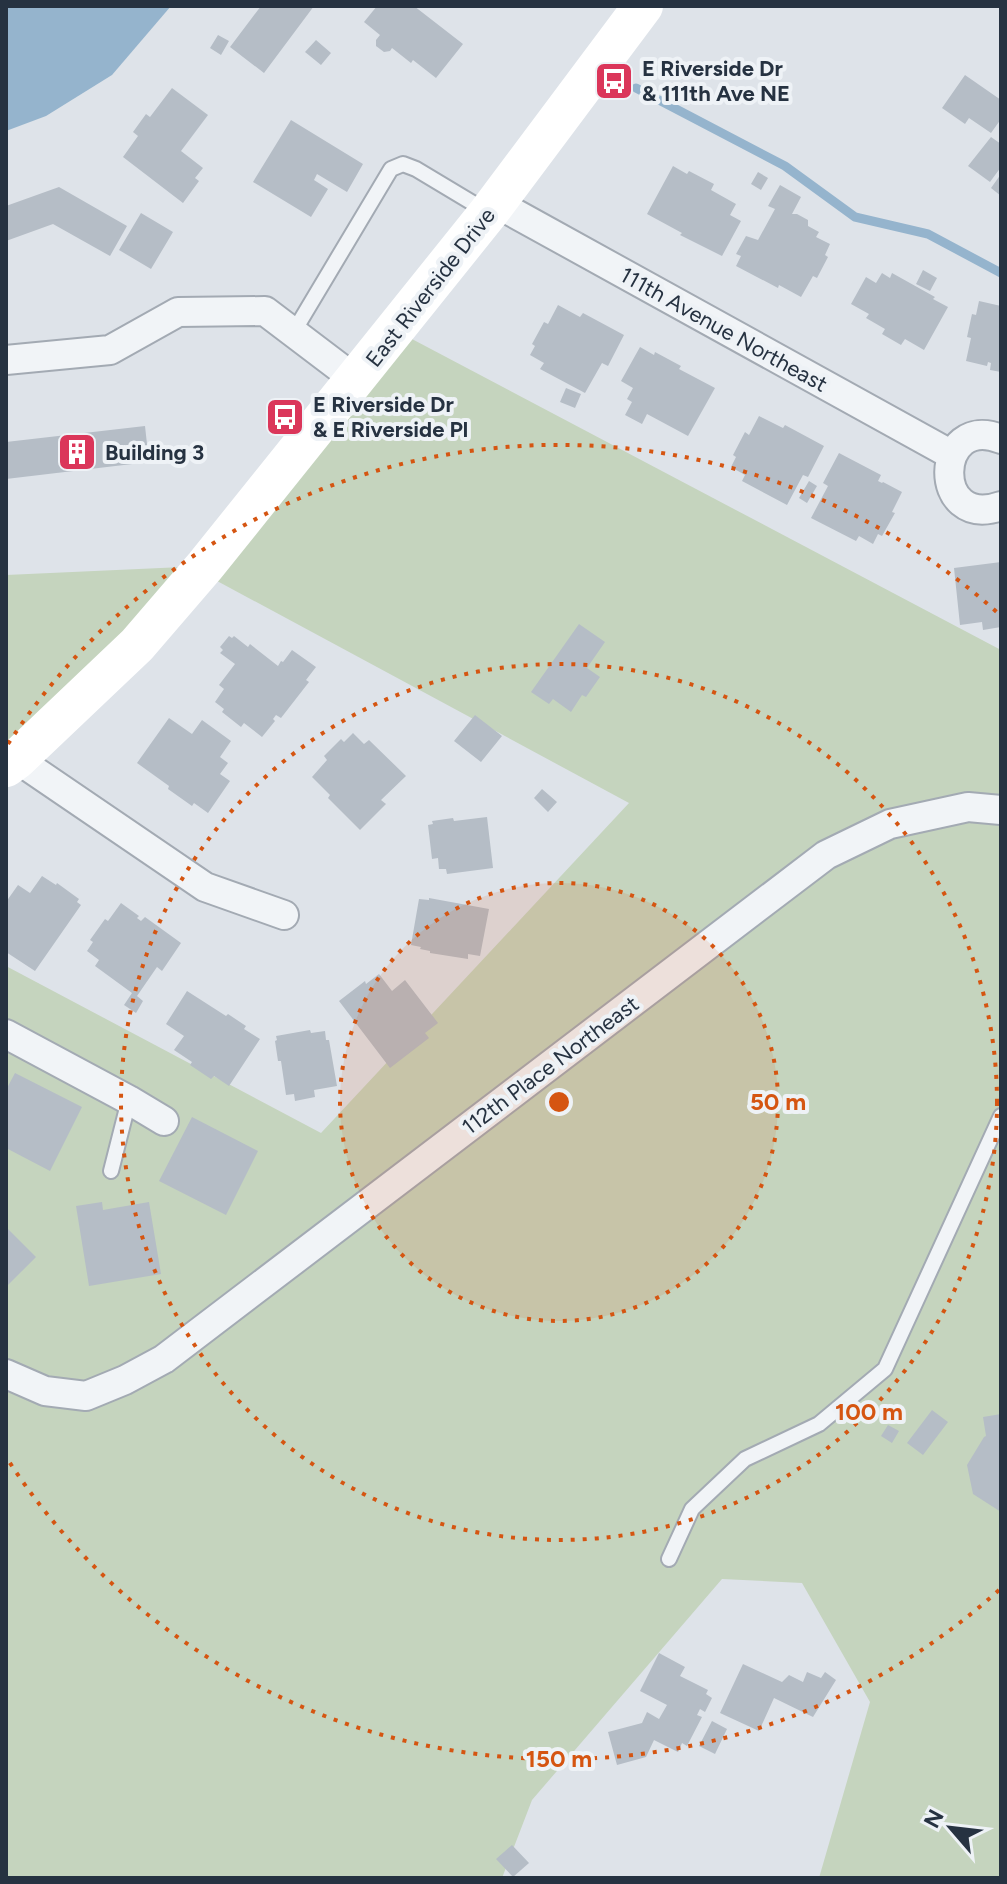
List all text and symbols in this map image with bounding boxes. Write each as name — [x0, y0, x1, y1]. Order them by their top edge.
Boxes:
place label: E Riverside Dr & 111th Ave NE — [642, 55, 790, 107]
bus stop icon: E Riverside Dr & 111th Ave NE — [593, 60, 635, 102]
street label: East Riverside Drive — [360, 202, 501, 372]
street label: 111th Avenue Northeast — [615, 261, 832, 398]
place label: E Riverside Dr & E Riverside Pl — [313, 391, 468, 443]
bus stop icon: E Riverside Dr & E Riverside Pl — [264, 396, 306, 438]
building icon: Building 3 — [56, 431, 98, 473]
place label: Building 3 — [105, 439, 204, 466]
street label: 112th Place Northeast — [457, 990, 644, 1141]
text: 50 m — [750, 1087, 806, 1116]
centre of rings — [545, 1088, 573, 1116]
text: 100 m — [835, 1397, 903, 1426]
text: 150 m — [526, 1744, 592, 1773]
north arrow — [911, 1788, 991, 1868]
text: N — [918, 1805, 950, 1833]

